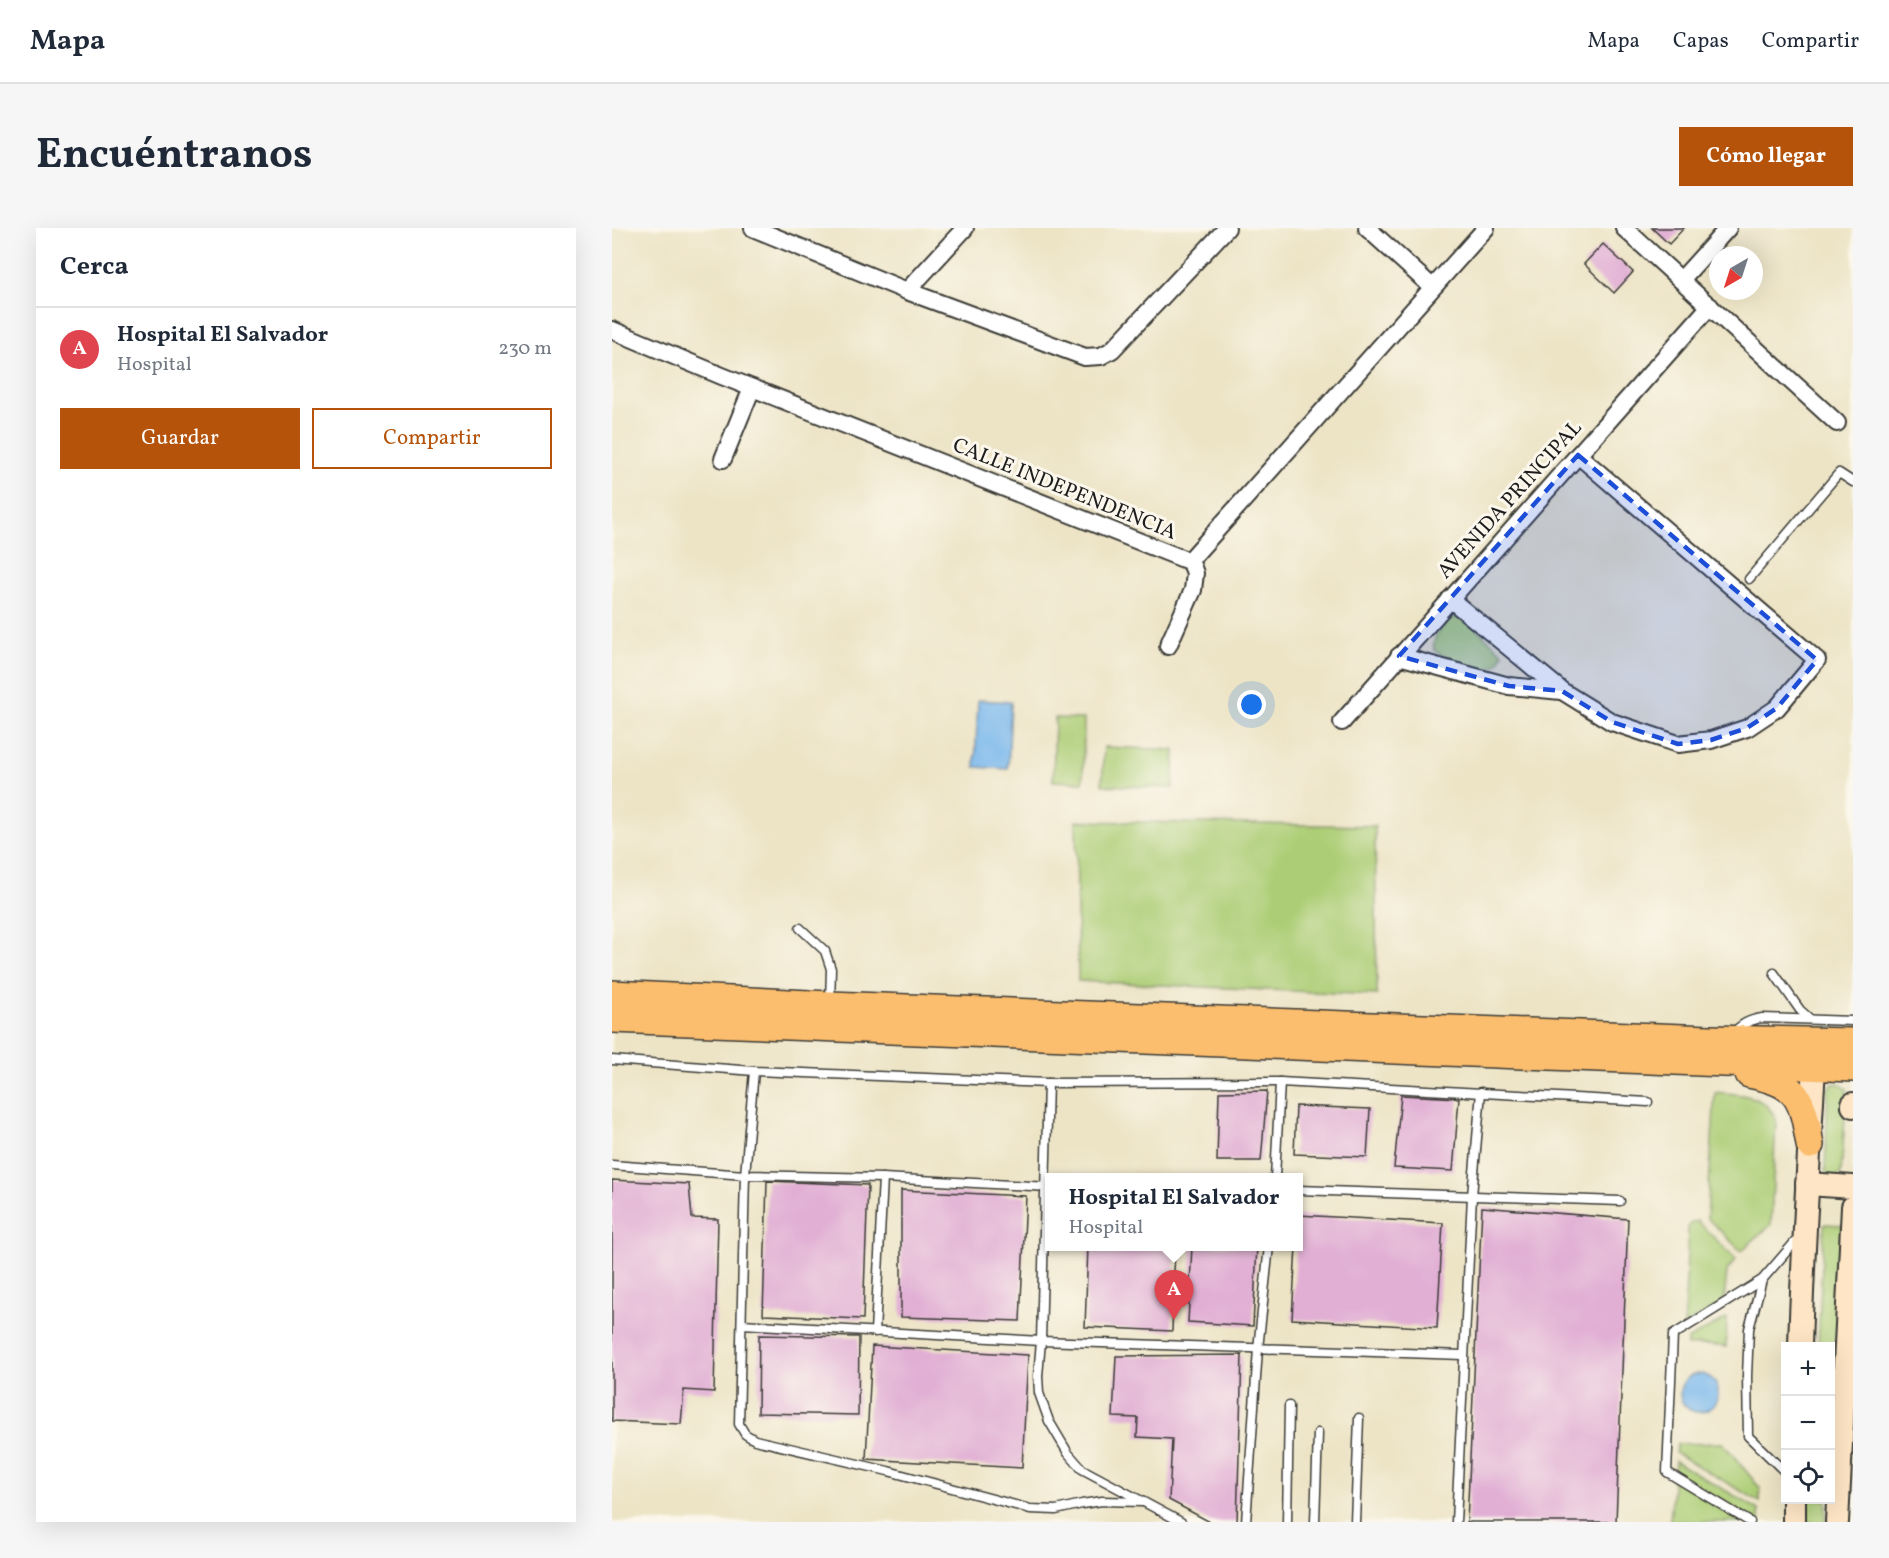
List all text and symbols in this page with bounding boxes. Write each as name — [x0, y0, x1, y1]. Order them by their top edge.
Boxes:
text: Mapa — [30, 22, 105, 61]
text: Mapa — [1588, 27, 1640, 56]
text: Capas — [1673, 27, 1729, 56]
text: Compartir — [1762, 27, 1859, 56]
text: Encuéntranos — [36, 127, 312, 186]
button: Cómo llegar — [1679, 127, 1853, 186]
north arrow — [1709, 246, 1763, 300]
text: Cerca — [60, 249, 129, 285]
text: Hospital El Salvador — [117, 320, 328, 351]
text: A — [72, 335, 87, 363]
text: 230 m — [498, 335, 552, 363]
text: Hospital — [117, 351, 192, 379]
button: Guardar — [60, 408, 300, 469]
button: Compartir — [312, 408, 552, 469]
street label: AVENIDA PRINCIPAL — [1431, 414, 1589, 586]
street label: CALLE INDEPENDENCIA — [948, 431, 1181, 548]
your location — [1237, 690, 1266, 719]
popup — [1045, 1173, 1303, 1251]
text: Hospital El Salvador — [1068, 1183, 1280, 1214]
text: Hospital — [1068, 1214, 1143, 1242]
pin: A — [1154, 1270, 1194, 1320]
map controls — [1781, 1342, 1835, 1504]
button: + — [1781, 1342, 1835, 1396]
button: − — [1781, 1396, 1835, 1450]
button: locate — [1781, 1450, 1835, 1504]

